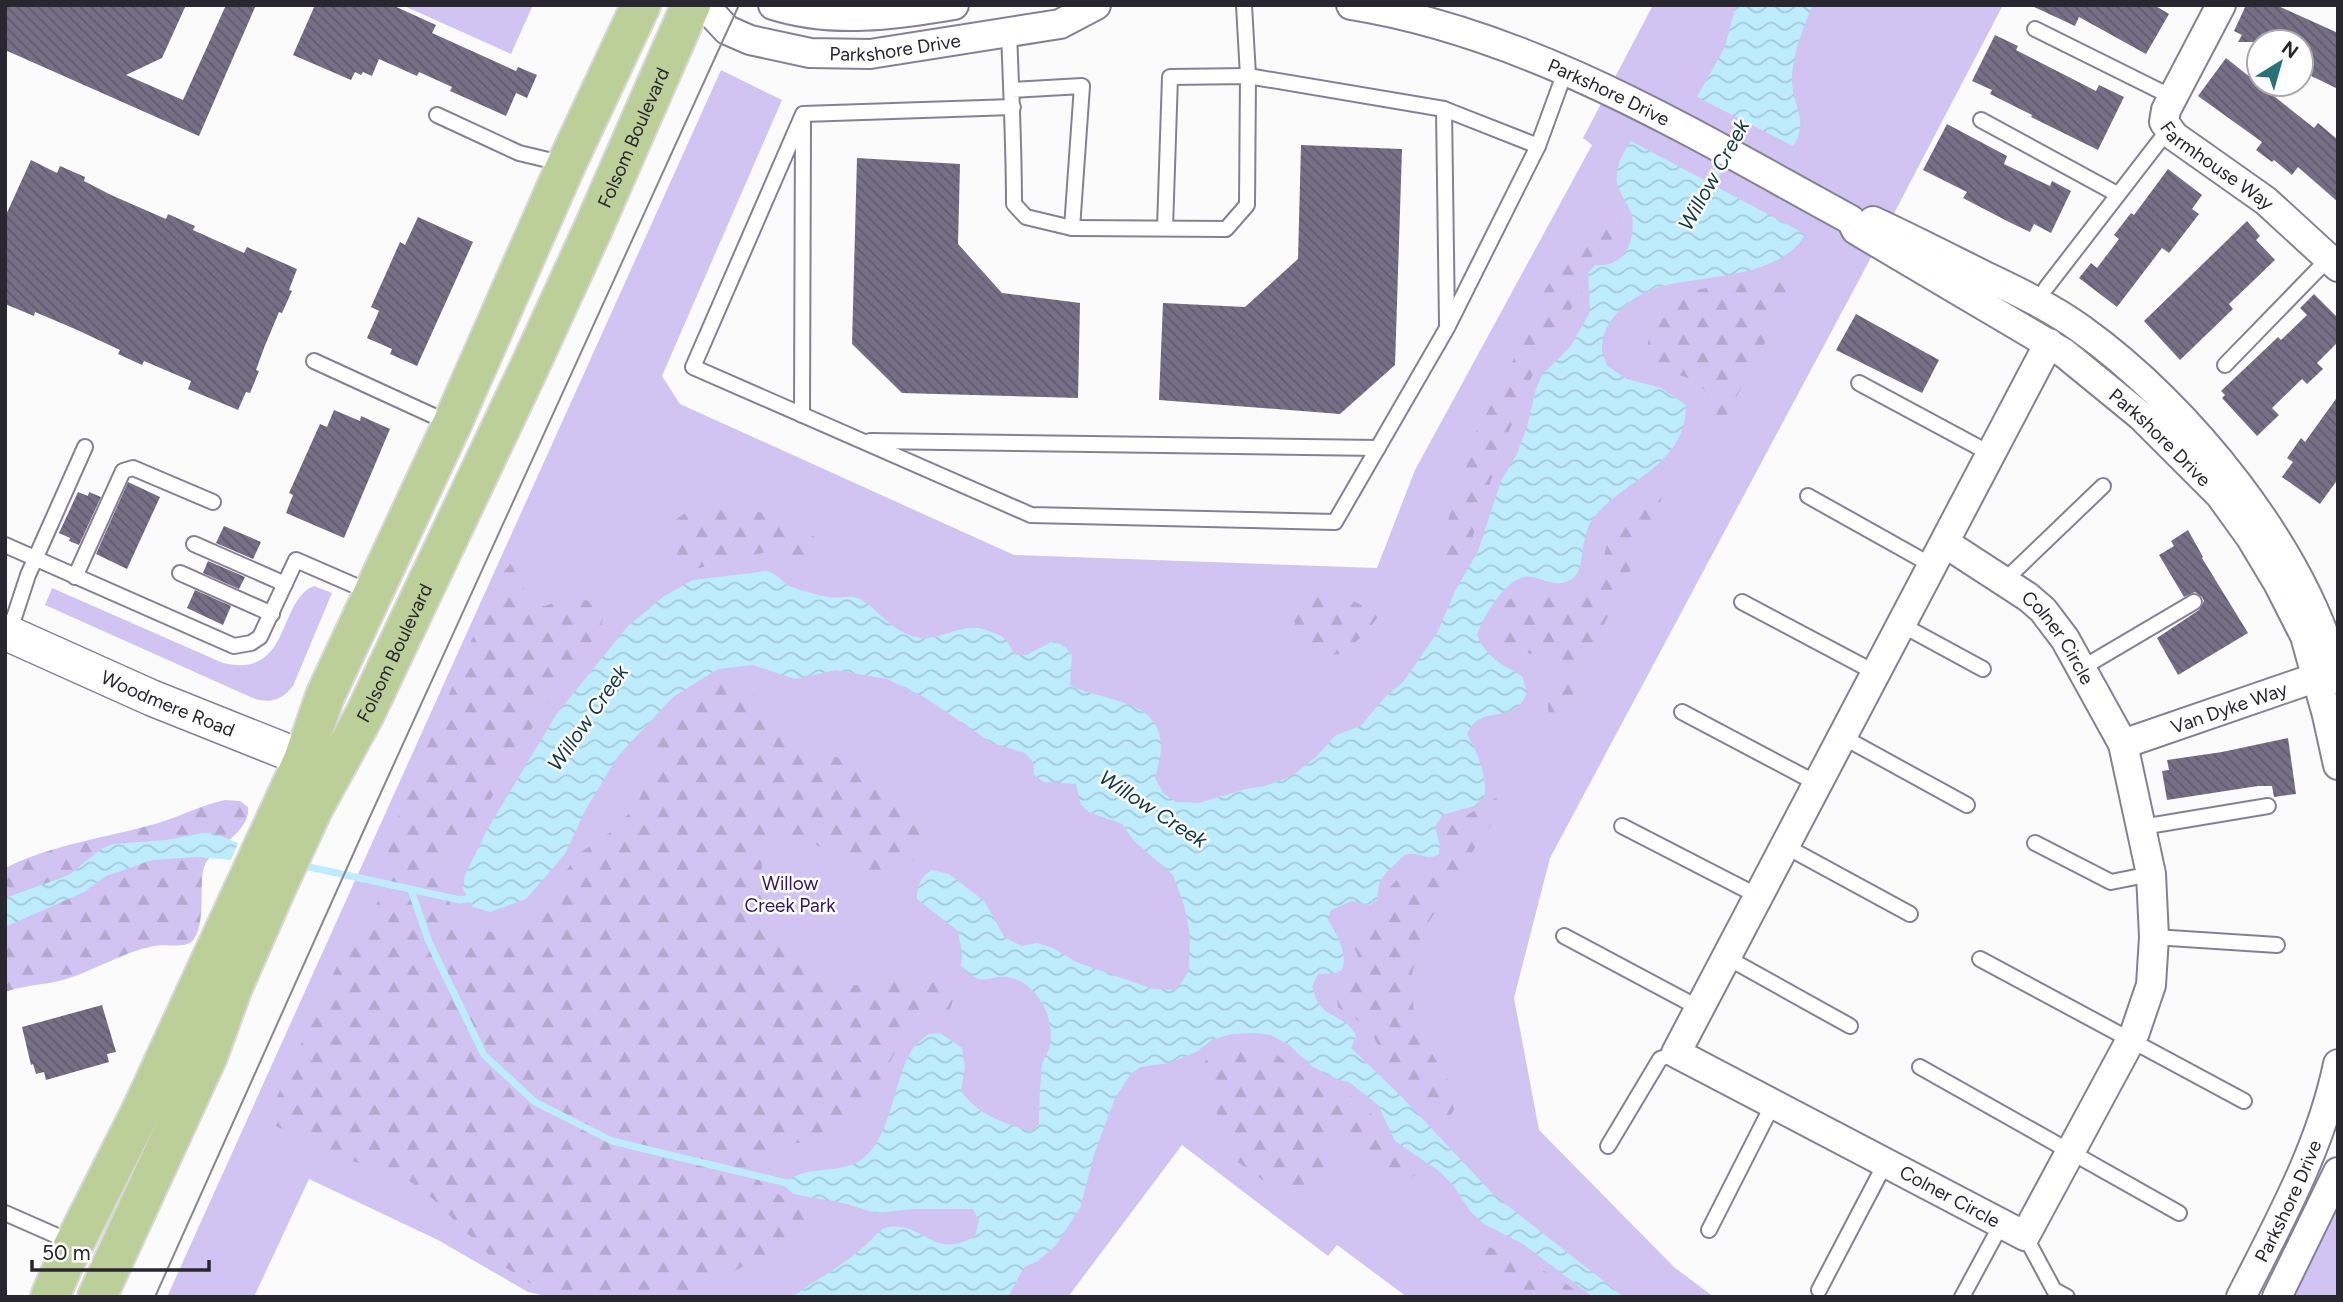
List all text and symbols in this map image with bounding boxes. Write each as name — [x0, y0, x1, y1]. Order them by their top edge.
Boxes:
north arrow — [2245, 28, 2315, 98]
street label: Parkshore Drive — [829, 29, 962, 67]
text: N — [2277, 36, 2303, 63]
street label: Parkshore Drive — [1544, 54, 1673, 131]
street label: Folsom Boulevard — [593, 64, 674, 211]
water label: Willow Creek — [1673, 114, 1755, 235]
street label: Farmhouse Way — [2155, 117, 2279, 215]
street label: Parkshore Drive — [2104, 384, 2216, 491]
street label: Folsom Boulevard — [352, 580, 437, 726]
street label: Colner Circle — [2017, 586, 2099, 689]
water label: Willow Creek — [542, 659, 634, 775]
street label: Woodmere Road — [97, 666, 238, 742]
street label: Van Dyke Way — [2168, 677, 2290, 739]
water label: Willow Creek — [1095, 764, 1213, 853]
park label: Willow Creek Park — [745, 872, 836, 917]
street label: Parkshore Drive — [2250, 1137, 2326, 1266]
street label: Colner Circle — [1896, 1160, 2004, 1233]
scale bar — [32, 1228, 208, 1272]
text: 50 m — [42, 1240, 91, 1265]

